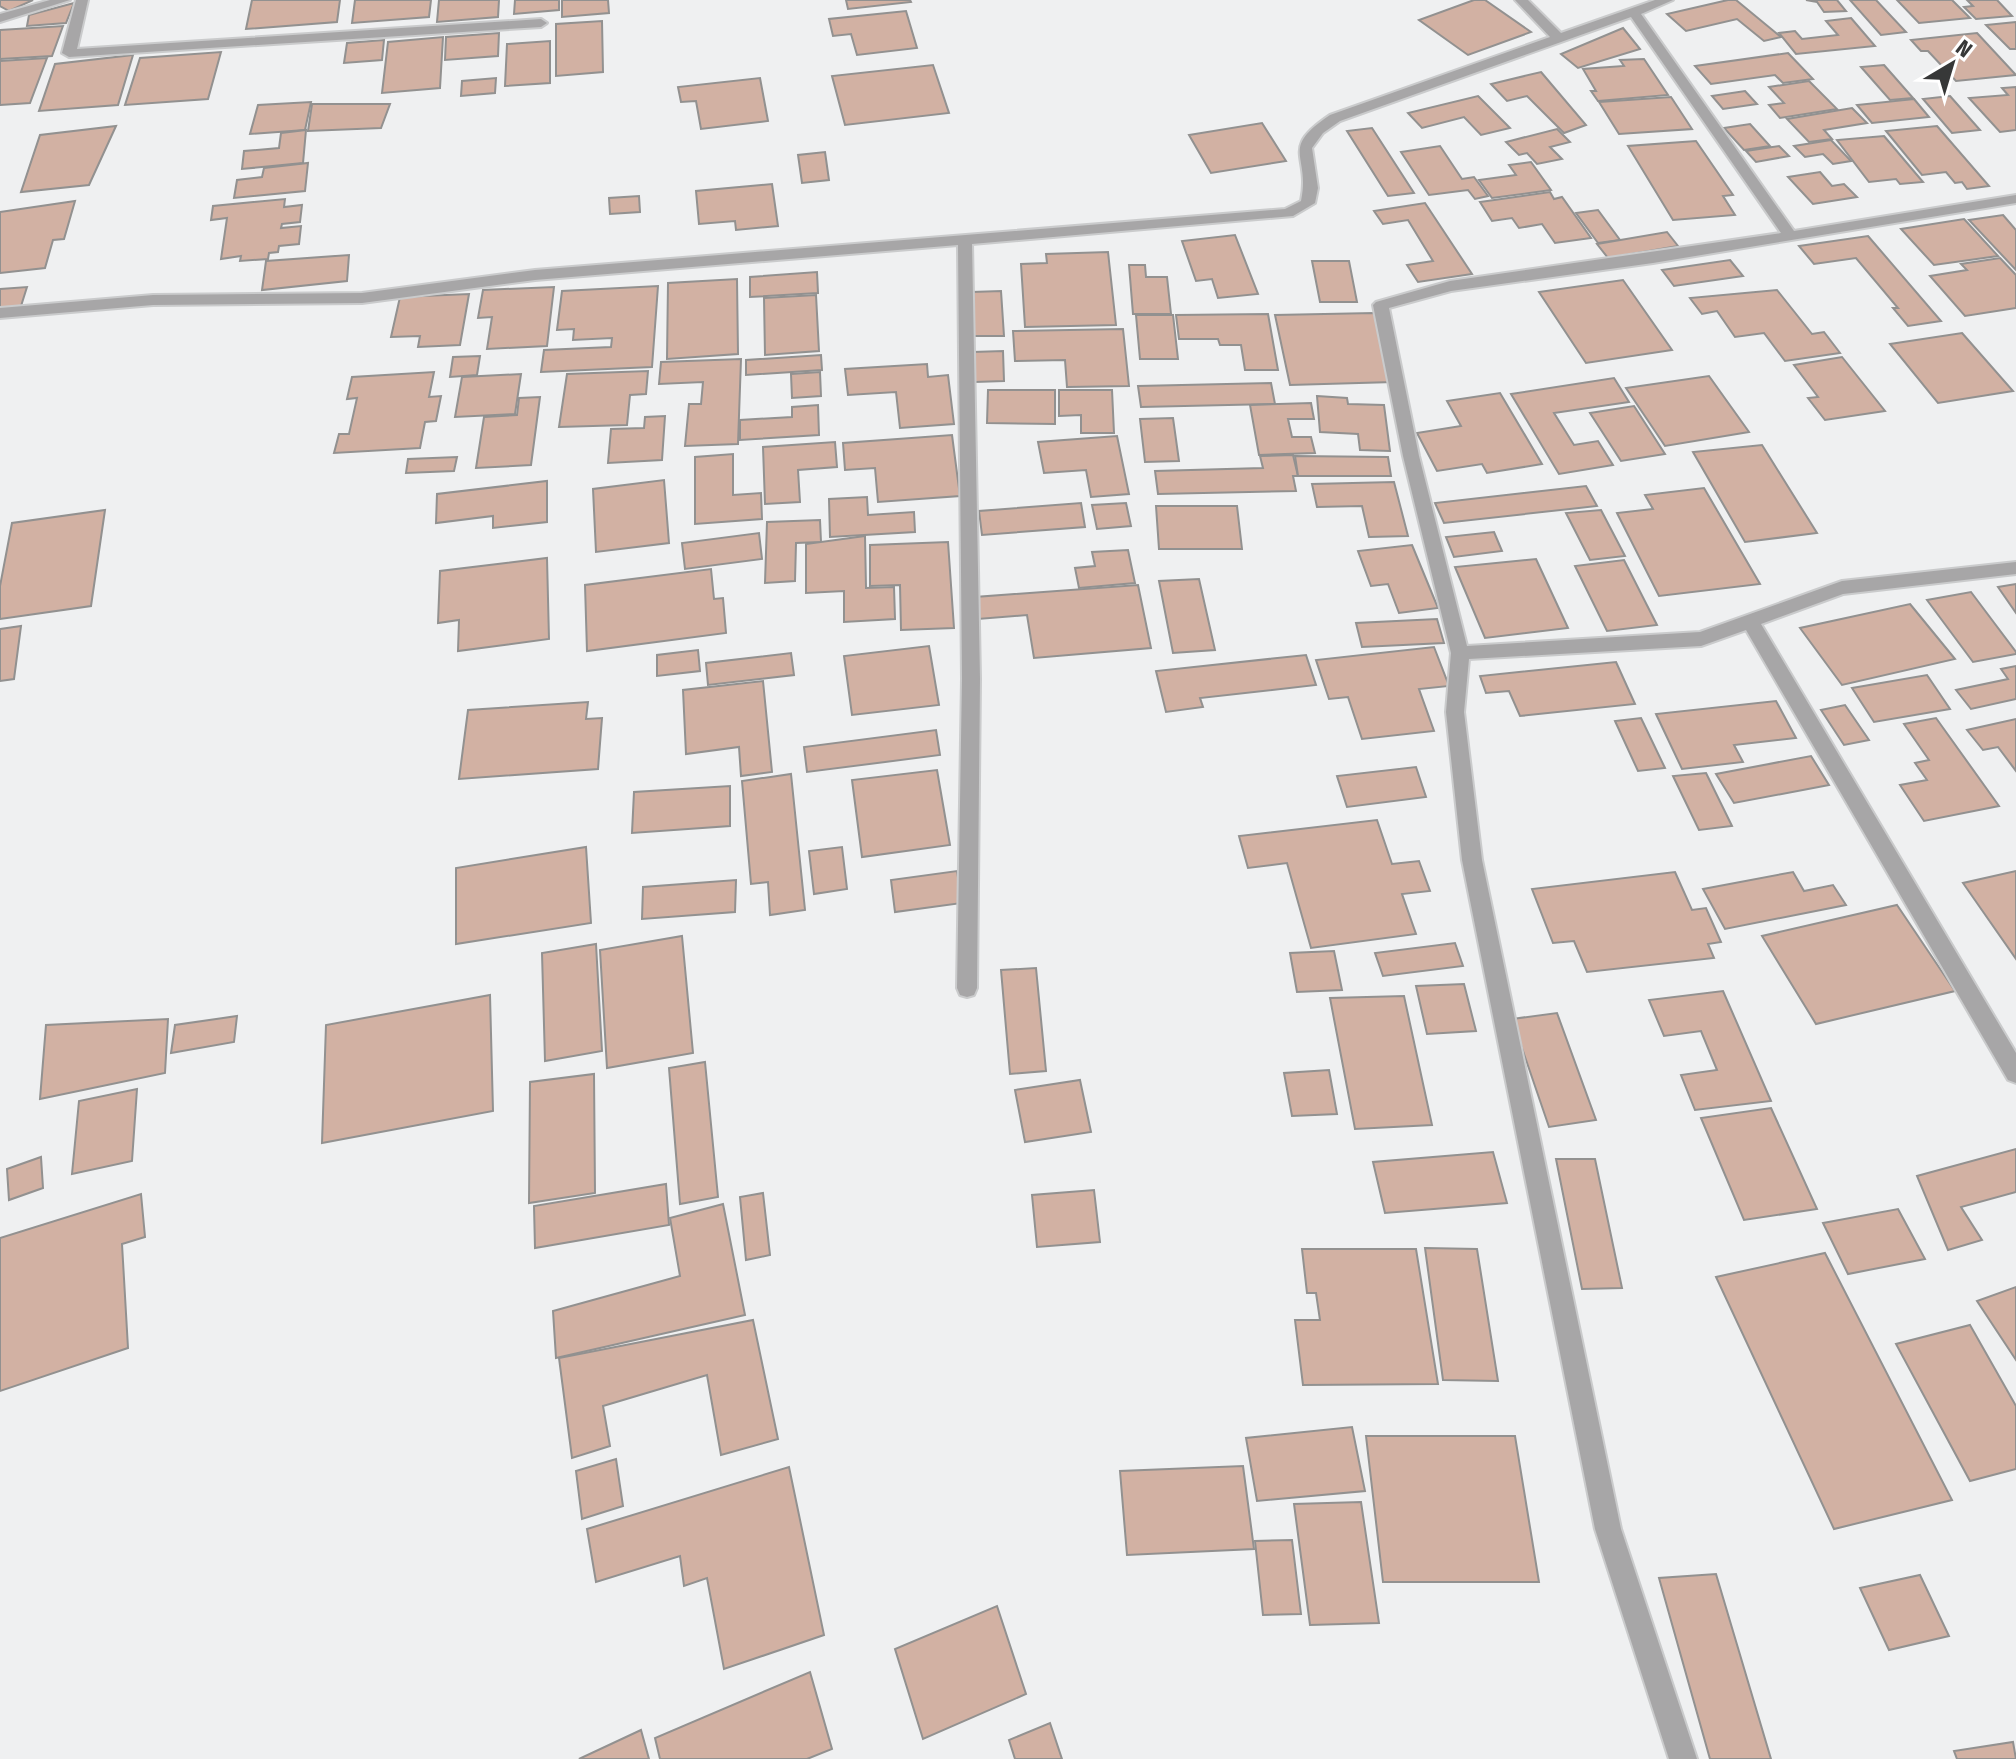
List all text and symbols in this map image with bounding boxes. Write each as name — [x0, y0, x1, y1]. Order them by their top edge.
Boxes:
north arrow — [1912, 24, 1992, 104]
text: N — [1950, 34, 1978, 63]

